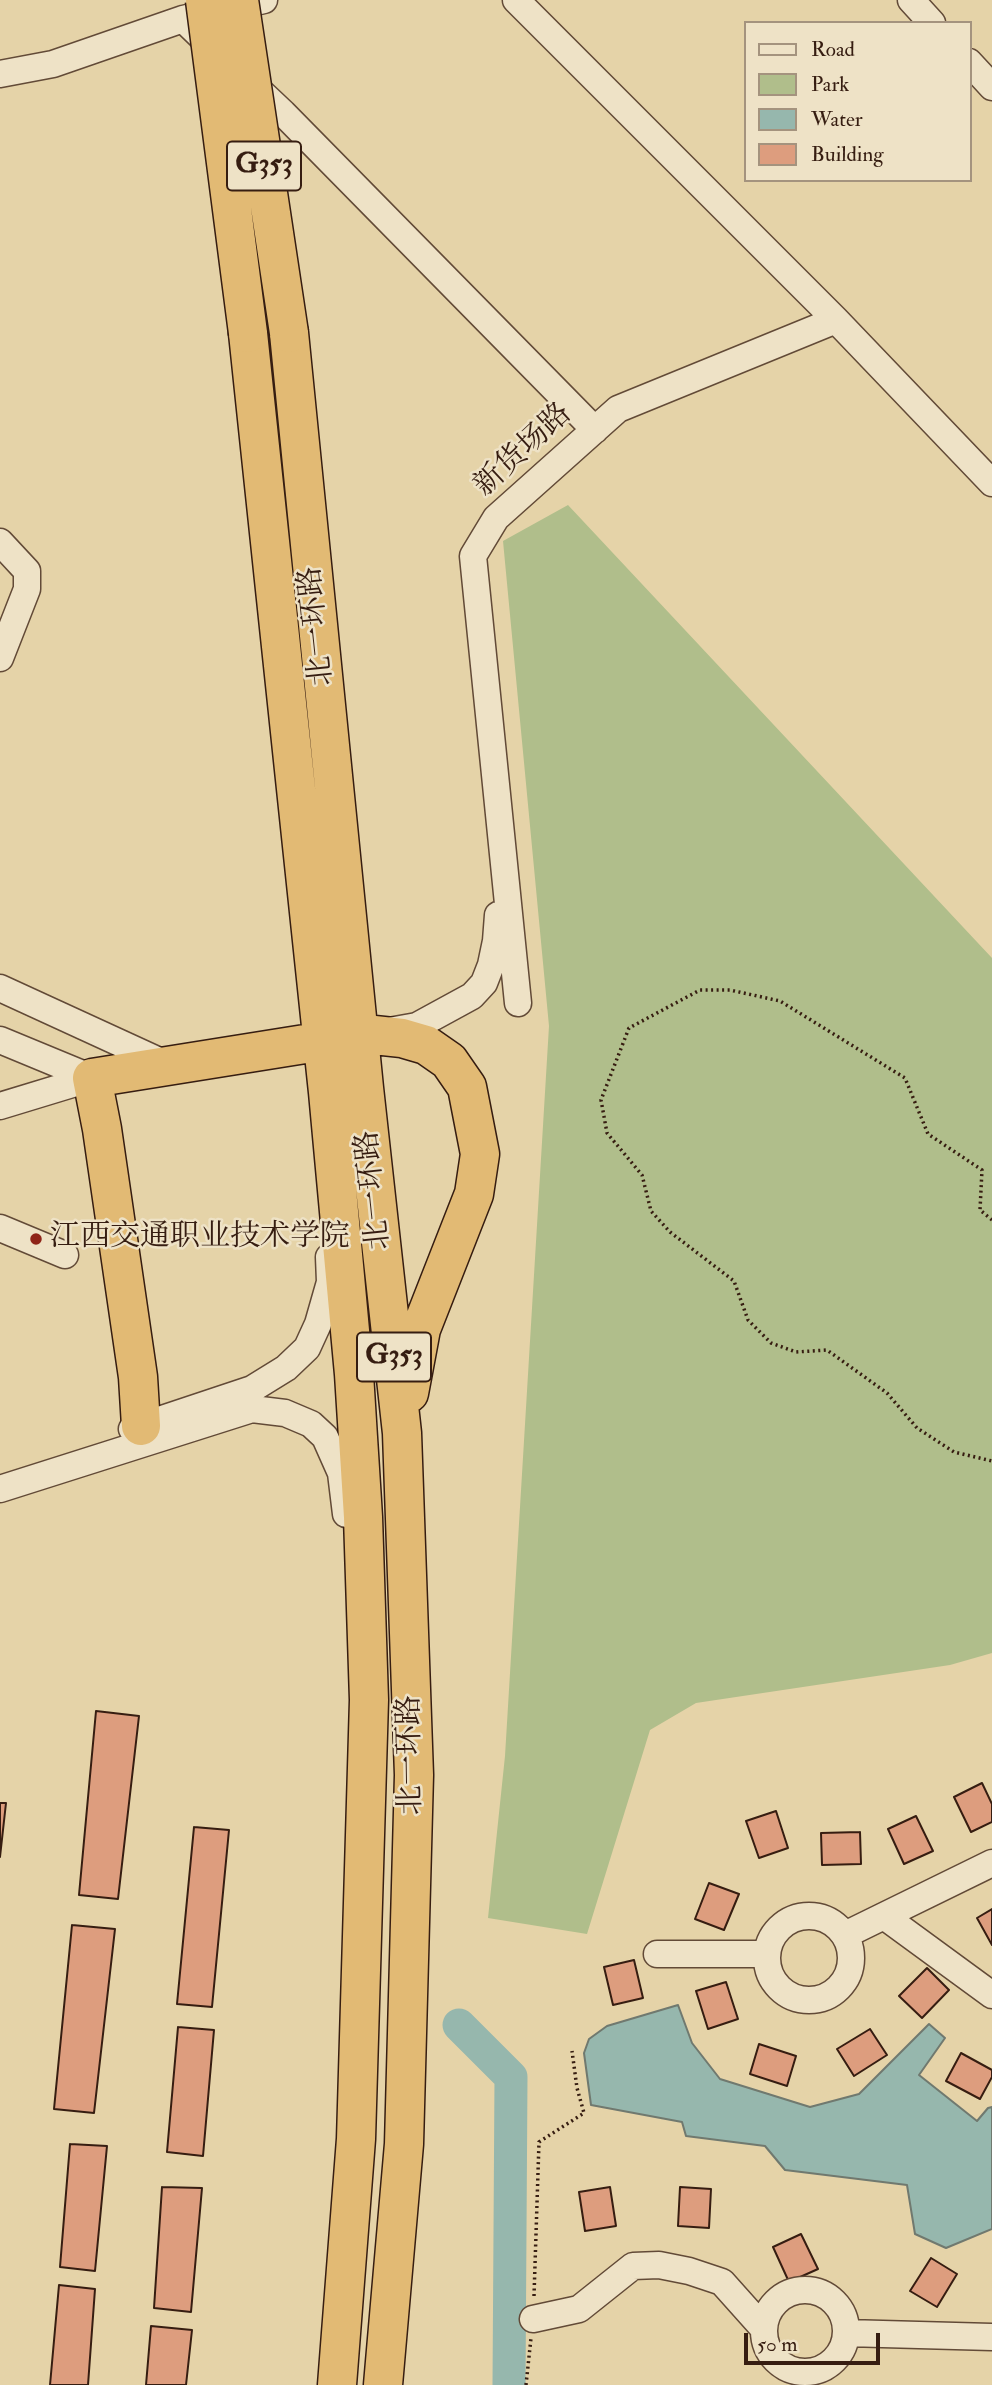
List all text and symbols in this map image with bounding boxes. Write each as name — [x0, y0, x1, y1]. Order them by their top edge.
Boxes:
legend — [744, 21, 971, 182]
text: Road — [811, 36, 855, 63]
text: Park — [811, 71, 849, 98]
text: Water — [811, 106, 863, 133]
text: Building — [811, 141, 884, 168]
road number: G353 — [227, 142, 301, 190]
street label: 新货场路 — [468, 397, 580, 505]
street label: 北一环路 — [294, 564, 342, 688]
street label: 北一环路 — [351, 1128, 399, 1252]
place label: 江西交通职业技术学院 — [50, 1221, 350, 1257]
marker: 江西交通职业技术学院 — [28, 1231, 44, 1247]
road number: G353 — [357, 1332, 431, 1382]
street label: 北一环路 — [393, 1695, 431, 1815]
scale bar — [747, 2318, 884, 2362]
text: 50 m — [757, 2331, 798, 2358]

